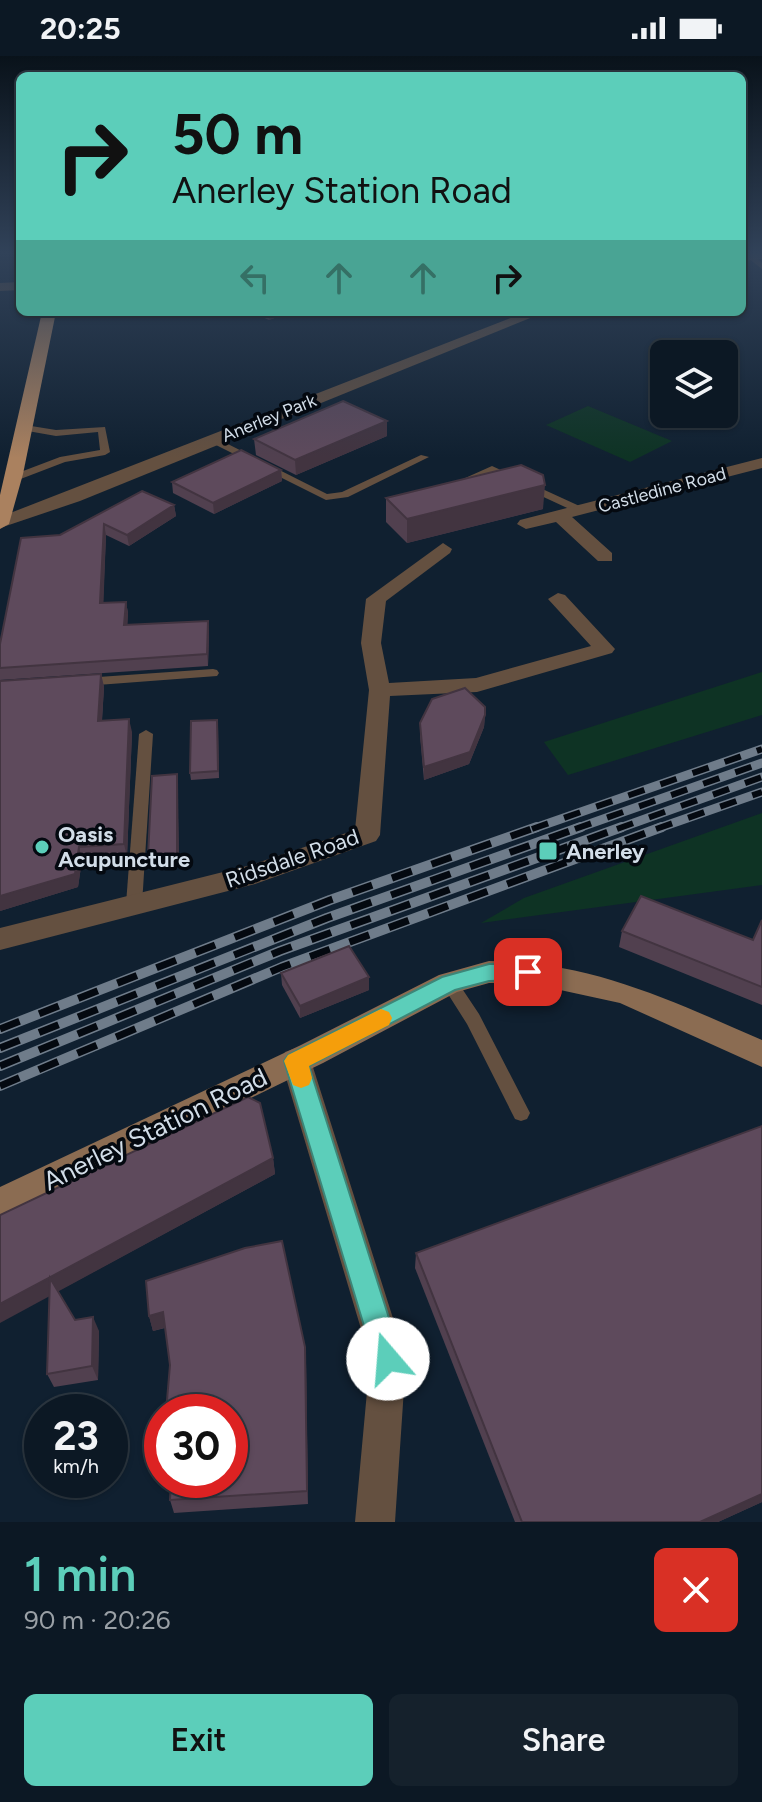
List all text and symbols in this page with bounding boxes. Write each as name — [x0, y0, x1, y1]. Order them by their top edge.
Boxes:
text: 20:25 — [40, 10, 121, 47]
text: 50 m — [172, 101, 303, 168]
icon: right — [40, 104, 144, 208]
text: Anerley Station Road — [172, 169, 512, 212]
icon: left — [233, 256, 277, 300]
icon: ahead — [317, 256, 361, 300]
icon: ahead — [401, 256, 445, 300]
icon: right — [485, 256, 529, 300]
map controls — [650, 340, 738, 428]
button: layers — [650, 340, 738, 428]
street label: Anerley Park — [219, 389, 320, 447]
street label: Castledine Road — [596, 462, 728, 518]
place label: Oasis Acupuncture — [58, 821, 190, 873]
street label: Ridsdale Road — [222, 823, 362, 894]
marker: Oasis Acupuncture — [33, 838, 51, 856]
place label: Anerley — [566, 838, 645, 865]
marker: Anerley — [537, 840, 559, 862]
pin — [494, 938, 562, 1006]
icon: arrive — [506, 950, 550, 994]
street label: Anerley Station Road — [38, 1061, 272, 1197]
position arrow — [346, 1317, 430, 1401]
speed limit sign: 30 — [144, 1394, 248, 1498]
text: 23 — [53, 1412, 99, 1460]
text: km/h — [53, 1454, 99, 1478]
text: 1 min — [24, 1545, 136, 1603]
button: close — [654, 1548, 738, 1632]
text: 90 m · 20:26 — [24, 1604, 170, 1636]
button: Exit — [24, 1694, 373, 1786]
button: Share — [389, 1694, 738, 1786]

